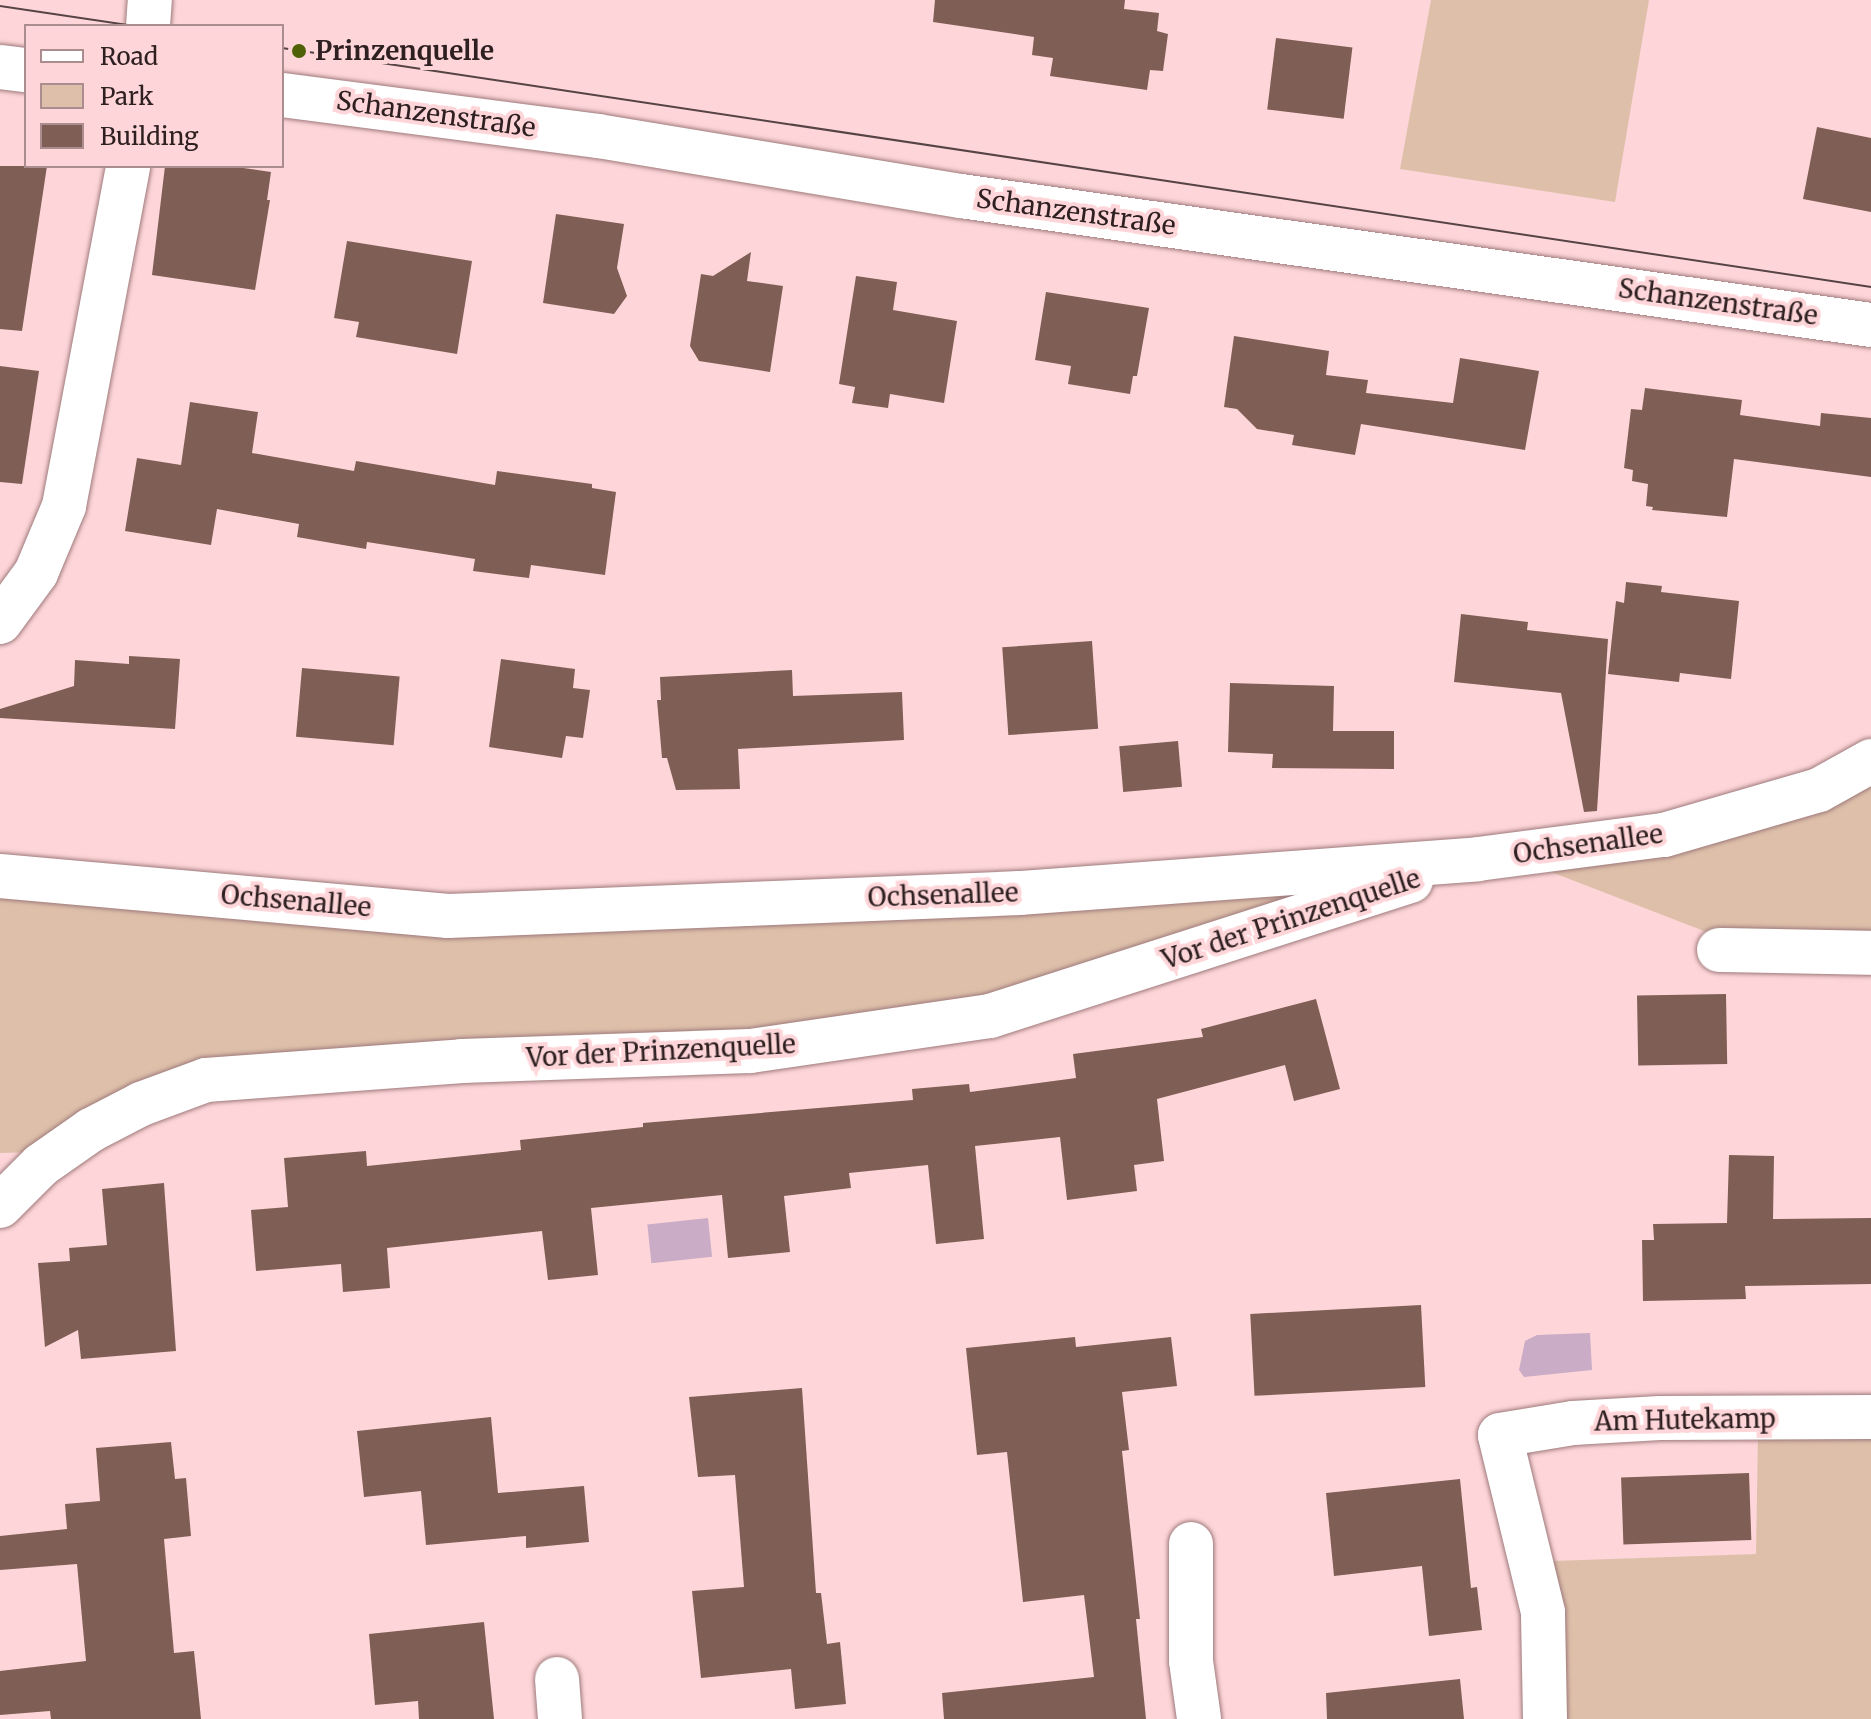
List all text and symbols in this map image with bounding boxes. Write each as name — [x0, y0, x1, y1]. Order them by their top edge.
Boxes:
legend — [24, 24, 284, 168]
place label: Prinzenquelle — [315, 35, 494, 67]
text: Road — [100, 41, 158, 72]
marker: Prinzenquelle — [290, 42, 308, 60]
text: Park — [100, 81, 153, 112]
street label: Schanzenstraße — [334, 85, 538, 143]
text: Building — [100, 121, 199, 152]
street label: Schanzenstraße — [974, 183, 1178, 241]
street label: Schanzenstraße — [1616, 273, 1820, 331]
street label: Ochsenallee — [1511, 818, 1665, 870]
street label: Vor der Prinzenquelle — [1158, 863, 1424, 975]
street label: Ochsenallee — [867, 877, 1019, 913]
street label: Ochsenallee — [220, 879, 372, 923]
street label: Vor der Prinzenquelle — [526, 1028, 796, 1074]
street label: Am Hutekamp — [1594, 1403, 1776, 1437]

